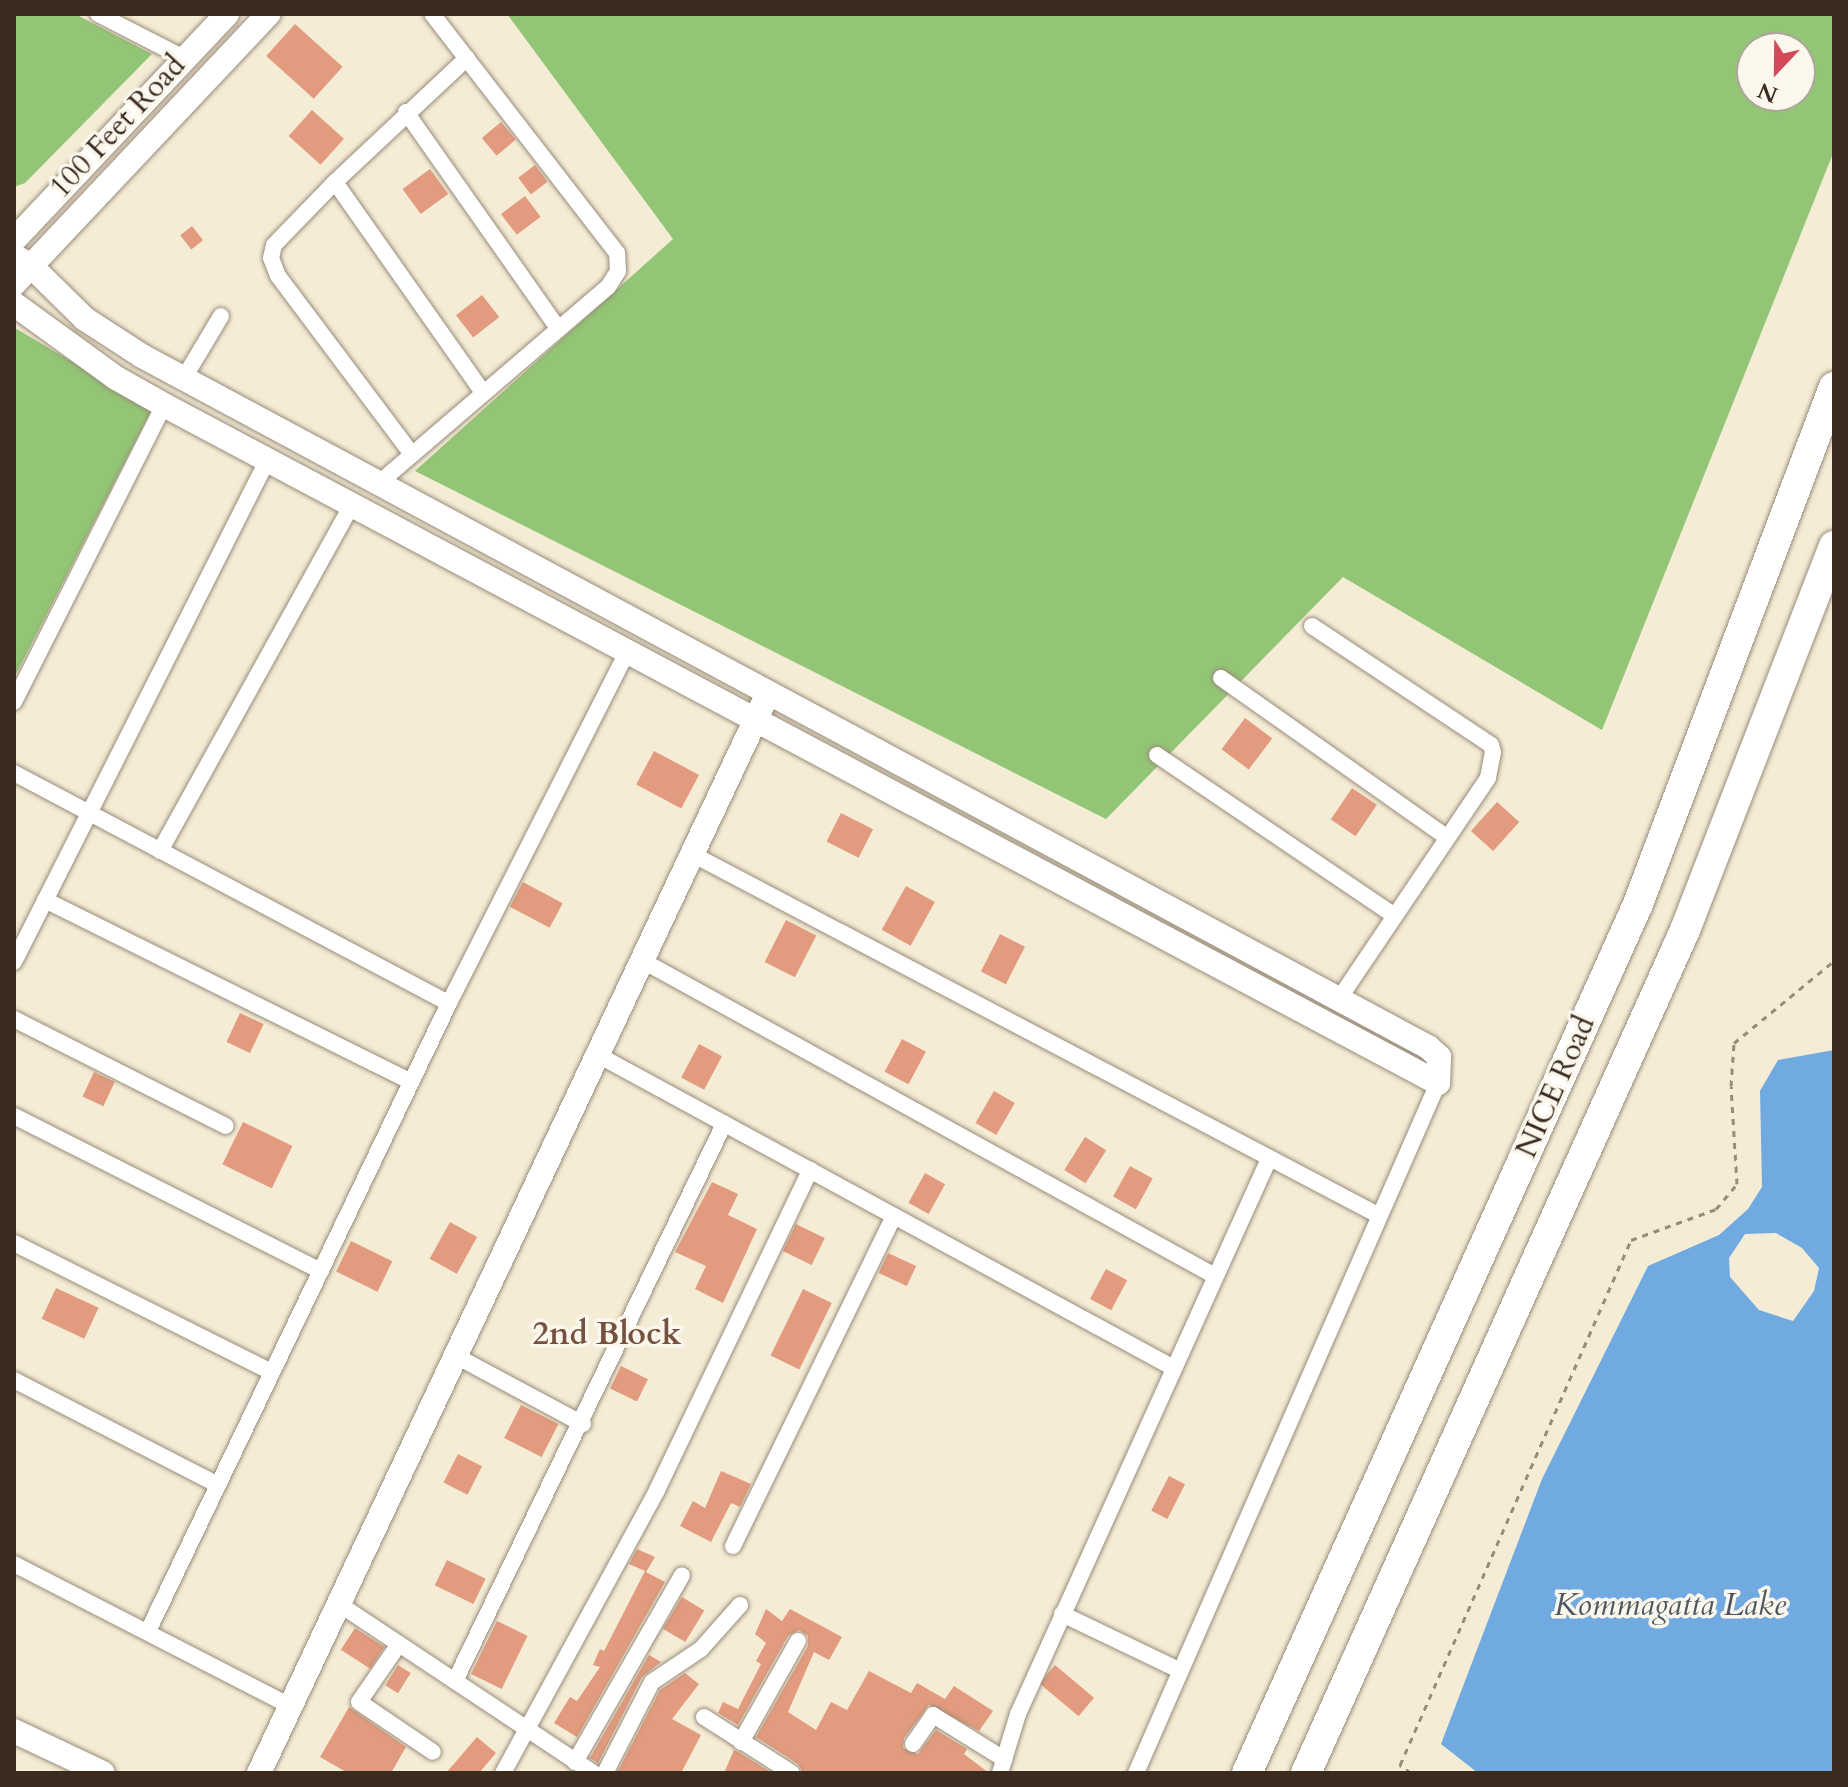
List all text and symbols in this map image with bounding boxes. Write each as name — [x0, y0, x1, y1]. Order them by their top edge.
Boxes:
north arrow — [1736, 32, 1816, 112]
street label: 100 Feet Road — [43, 48, 193, 206]
text: N — [1753, 75, 1782, 110]
street label: NICE Road — [1509, 1011, 1603, 1163]
district label: 2nd Block — [533, 1315, 681, 1353]
water label: Kommagatta Lake — [1554, 1586, 1786, 1624]

